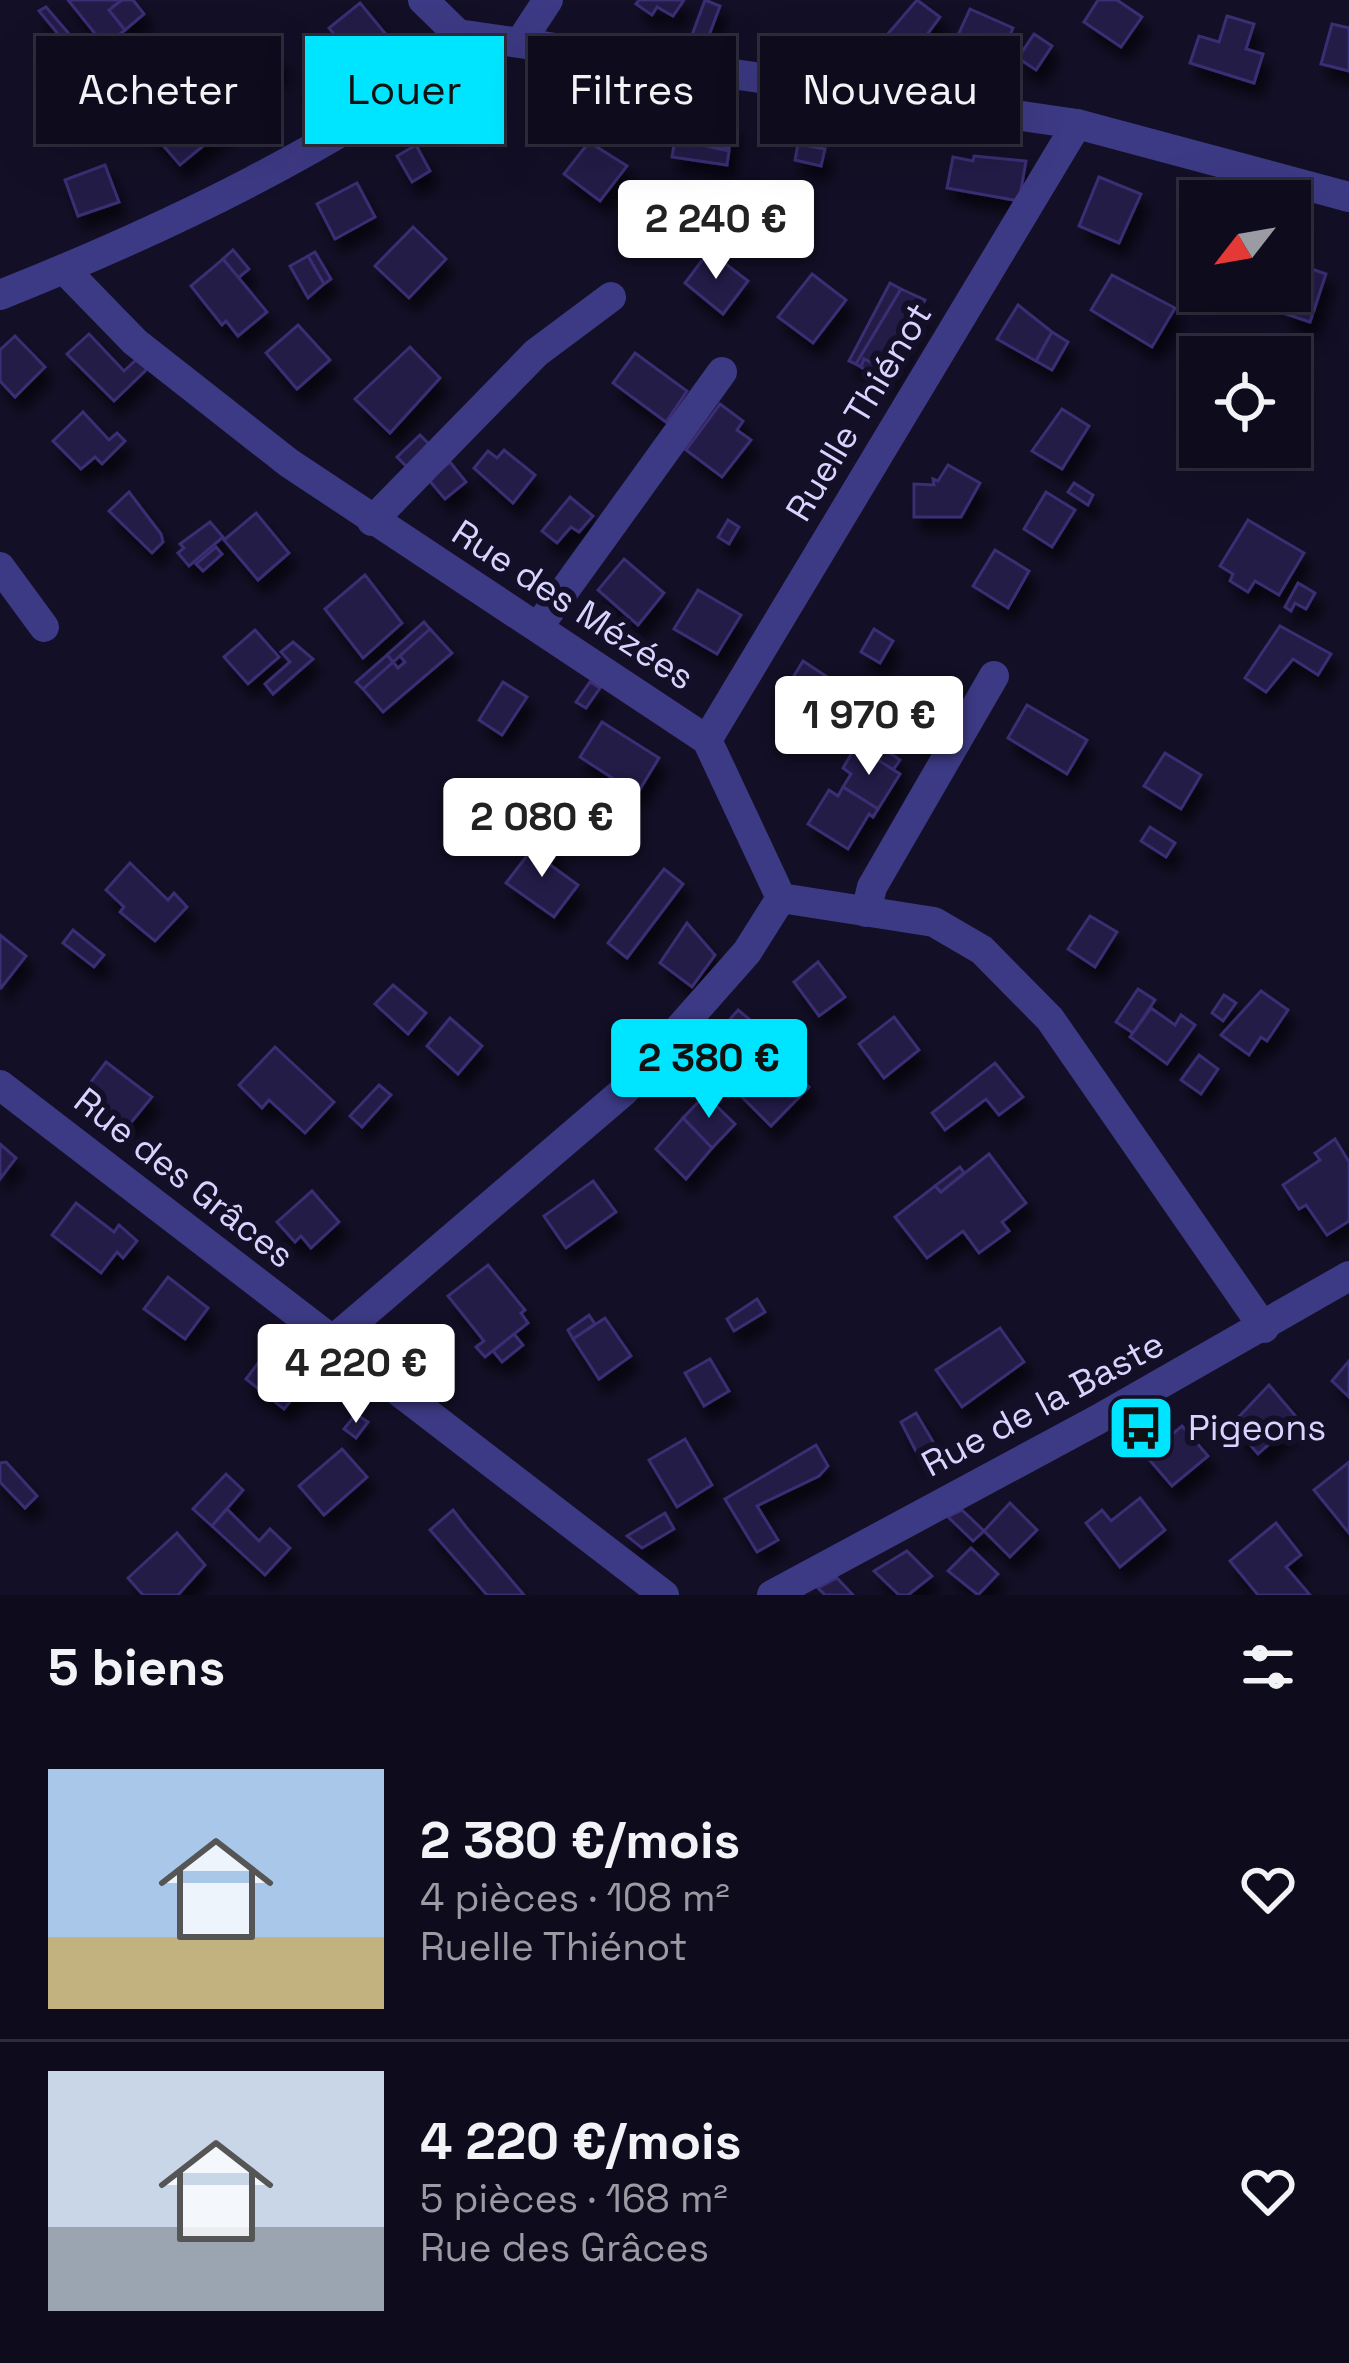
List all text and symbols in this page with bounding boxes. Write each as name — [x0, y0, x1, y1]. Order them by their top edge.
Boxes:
chip: Acheter — [36, 36, 281, 144]
chip: Louer — [305, 36, 504, 144]
chip: Filtres — [528, 36, 736, 144]
chip: Nouveau — [760, 36, 1020, 144]
pin: 2 240 € — [605, 180, 827, 282]
north arrow — [1179, 180, 1311, 312]
map controls — [1179, 180, 1311, 468]
text: 2 240 € — [645, 194, 787, 243]
street label: Ruelle Thiénot — [776, 294, 942, 530]
button: locate — [1179, 336, 1311, 468]
street label: Rue des Mézées — [443, 510, 703, 700]
pin: 1 970 € — [758, 676, 980, 778]
text: 1 970 € — [802, 690, 936, 739]
pin: 2 080 € — [431, 778, 653, 880]
text: 2 080 € — [470, 792, 614, 841]
pin: 2 380 € — [598, 1019, 820, 1121]
text: 2 380 € — [638, 1033, 780, 1082]
street label: Rue des Grâces — [65, 1078, 303, 1278]
street label: Rue de la Baste — [914, 1321, 1172, 1487]
pin: 4 220 € — [245, 1324, 467, 1426]
text: 4 220 € — [285, 1338, 427, 1387]
bus stop icon: Pigeons — [1106, 1393, 1176, 1463]
place label: Pigeons — [1188, 1405, 1326, 1451]
icon: filters — [1235, 1634, 1301, 1700]
text: 5 biens — [48, 1635, 225, 1700]
text: 2 380 €/mois — [420, 1808, 740, 1873]
icon: home — [144, 1817, 288, 1961]
icon: heart — [1235, 1856, 1301, 1922]
text: 4 pièces · 108 m² — [420, 1873, 730, 1922]
text: Ruelle Thiénot — [420, 1922, 687, 1971]
text: 4 220 €/mois — [420, 2109, 741, 2174]
icon: home — [144, 2119, 288, 2263]
icon: heart — [1235, 2158, 1301, 2224]
text: 5 pièces · 168 m² — [420, 2174, 728, 2223]
text: Rue des Grâces — [420, 2223, 709, 2272]

